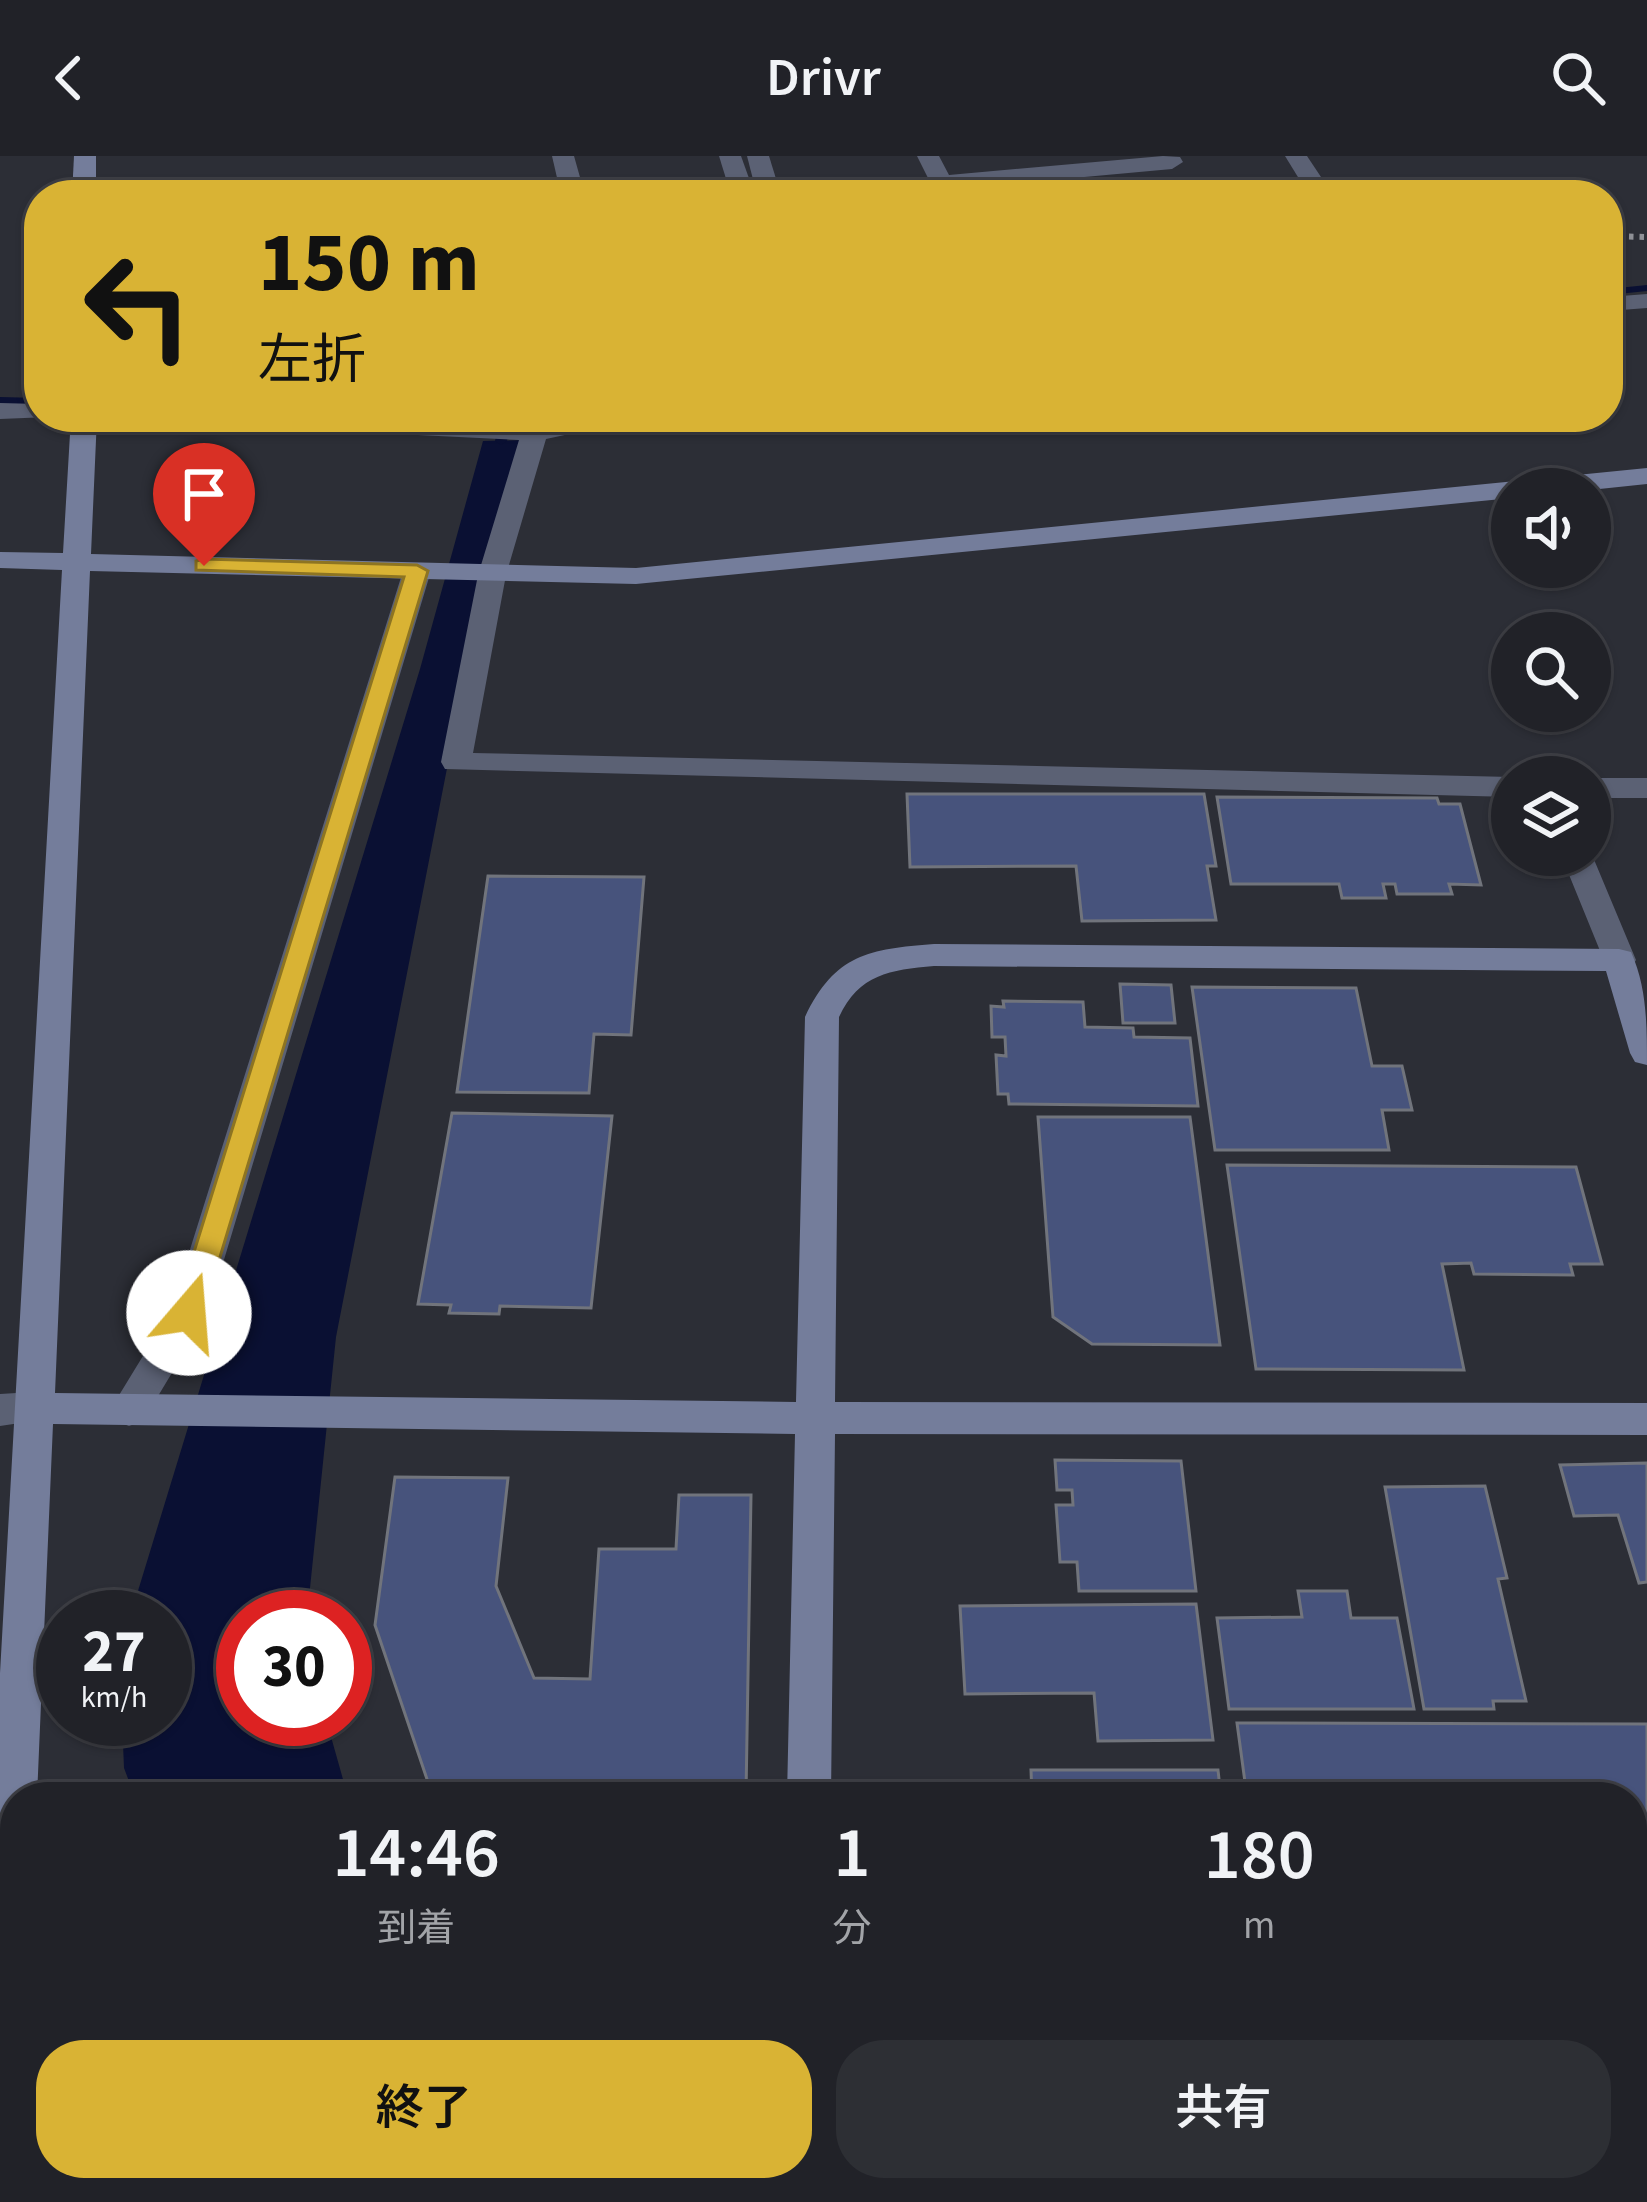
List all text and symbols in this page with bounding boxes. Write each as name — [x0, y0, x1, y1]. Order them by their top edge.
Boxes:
text: Drivr — [766, 40, 881, 117]
icon: back — [36, 45, 102, 111]
icon: search — [1545, 45, 1611, 111]
text: 150 m — [258, 204, 480, 324]
icon: left — [60, 228, 216, 384]
text: 左折 — [258, 323, 366, 400]
pin — [153, 443, 255, 566]
icon: arrive — [171, 461, 237, 527]
map controls — [1491, 468, 1611, 876]
button: sound — [1491, 468, 1611, 588]
button: search — [1491, 612, 1611, 732]
button: layers — [1491, 756, 1611, 876]
position arrow — [126, 1250, 252, 1376]
speed limit sign: 30 — [216, 1590, 372, 1746]
text: 27 — [82, 1610, 146, 1695]
text: km/h — [81, 1676, 147, 1719]
text: 14:46 — [332, 1802, 500, 1905]
text: 1 — [833, 1802, 870, 1905]
text: 180 — [1204, 1804, 1315, 1907]
text: m — [1243, 1898, 1275, 1954]
text: 到着 — [377, 1901, 455, 1957]
text: 分 — [832, 1901, 871, 1957]
button: 終了 — [36, 2040, 812, 2178]
button: 共有 — [836, 2040, 1611, 2178]

